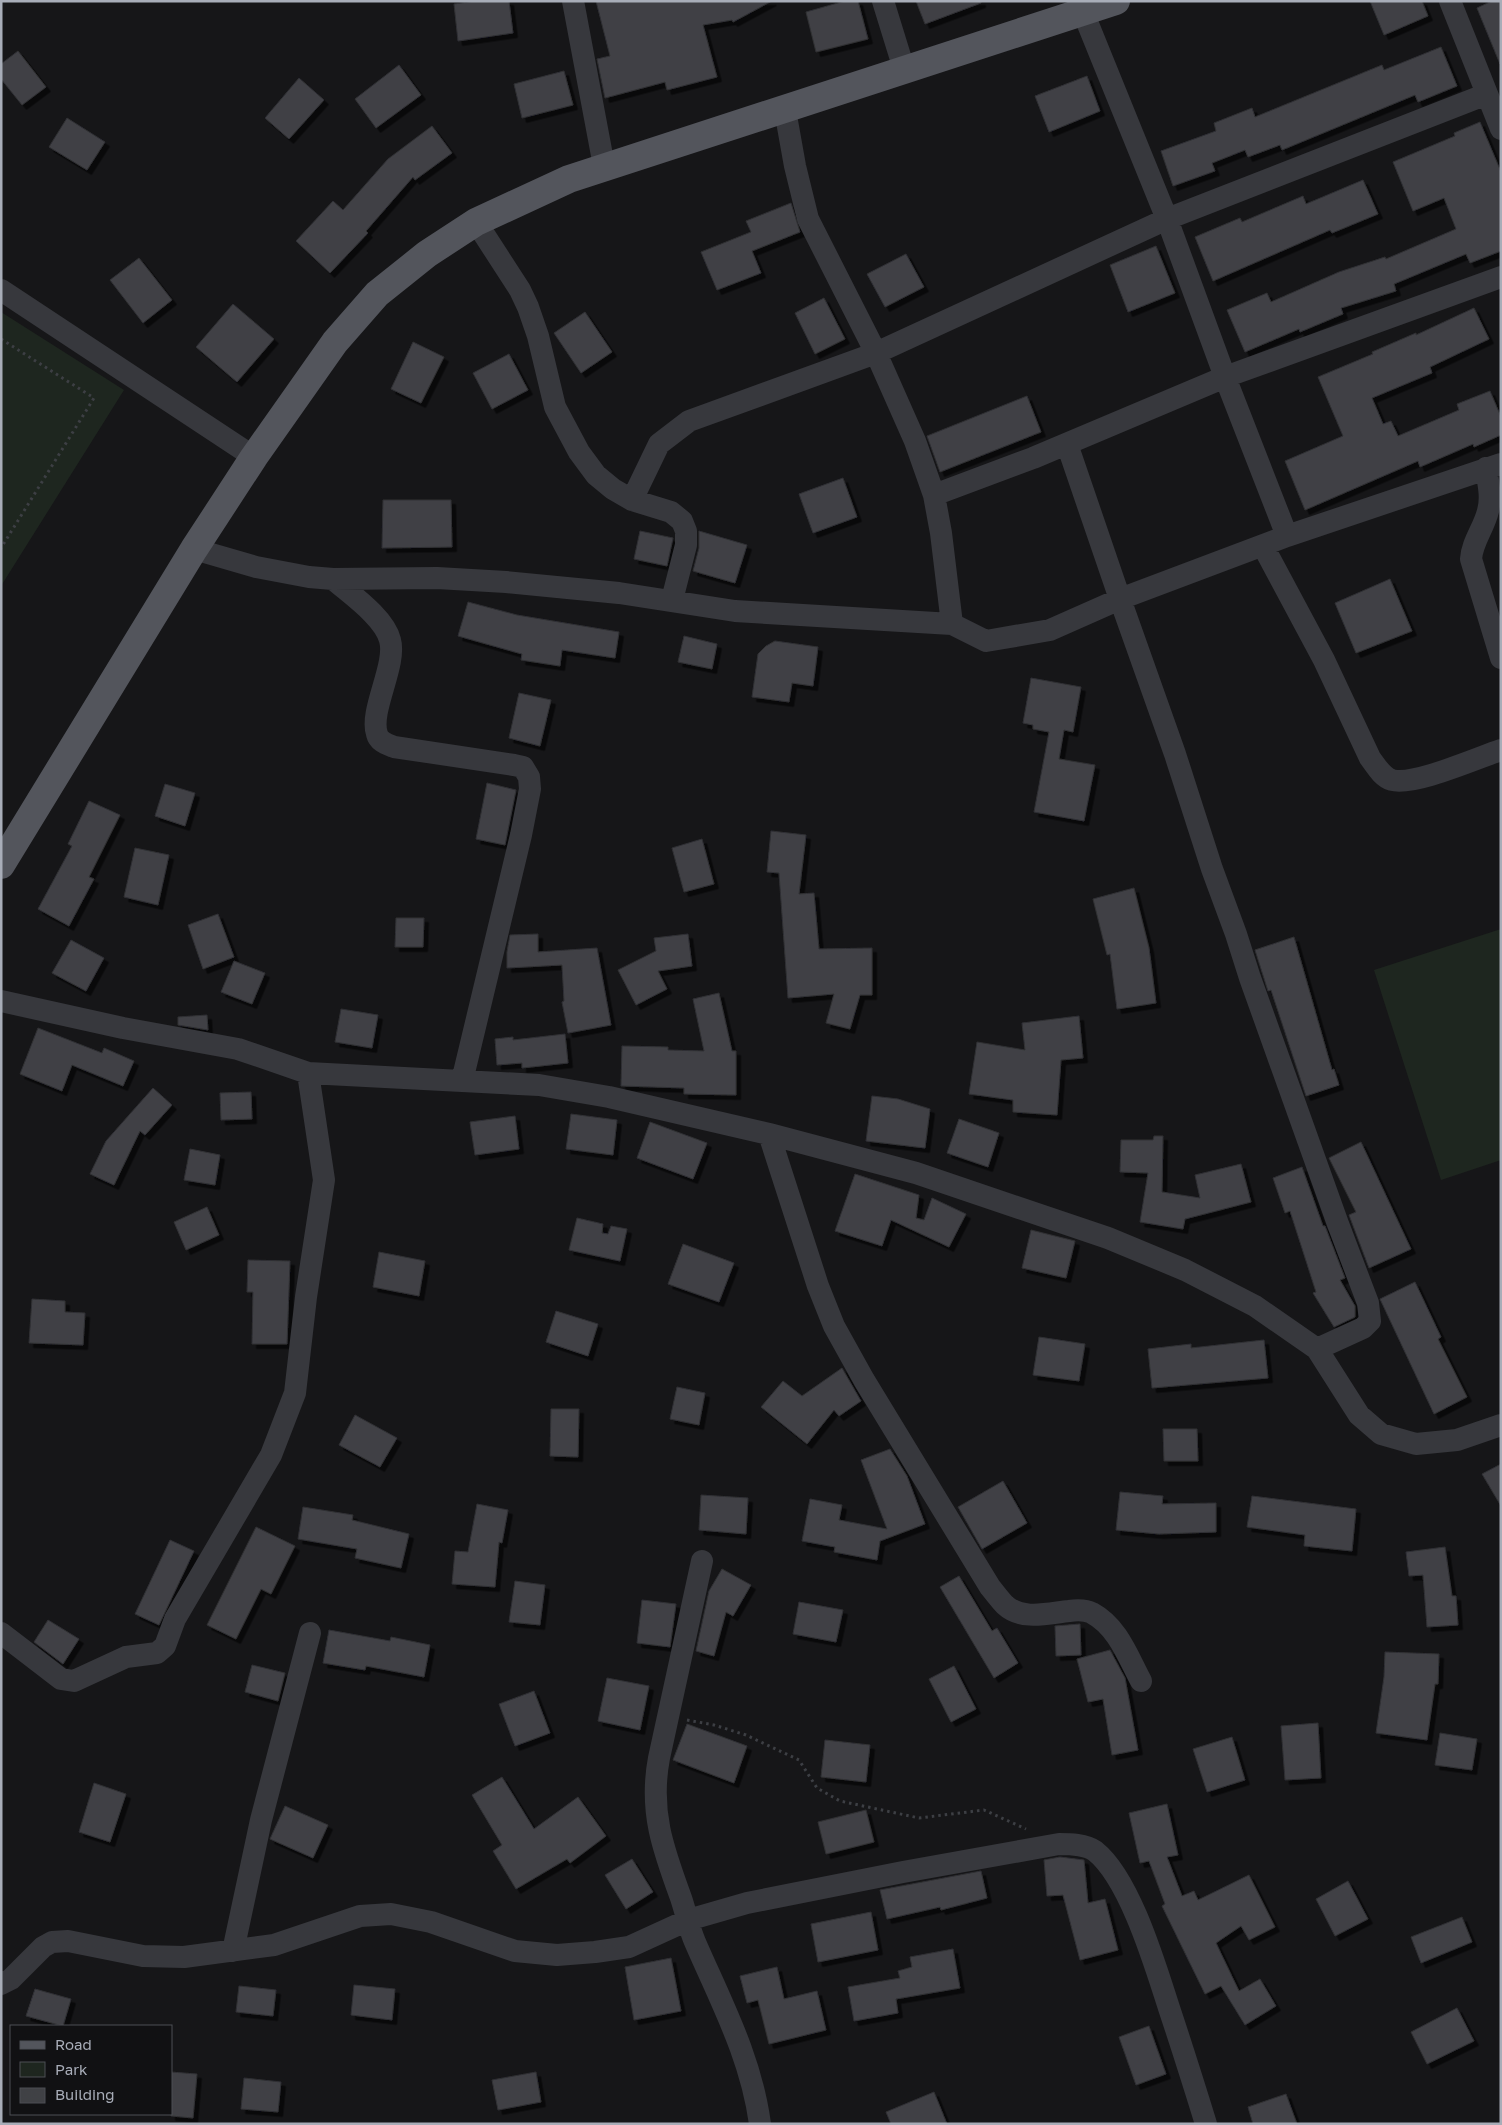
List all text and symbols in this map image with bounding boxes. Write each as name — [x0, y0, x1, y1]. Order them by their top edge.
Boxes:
legend — [10, 2025, 172, 2115]
text: Road — [55, 2035, 92, 2053]
text: Park — [55, 2060, 88, 2078]
text: Building — [55, 2085, 115, 2103]

